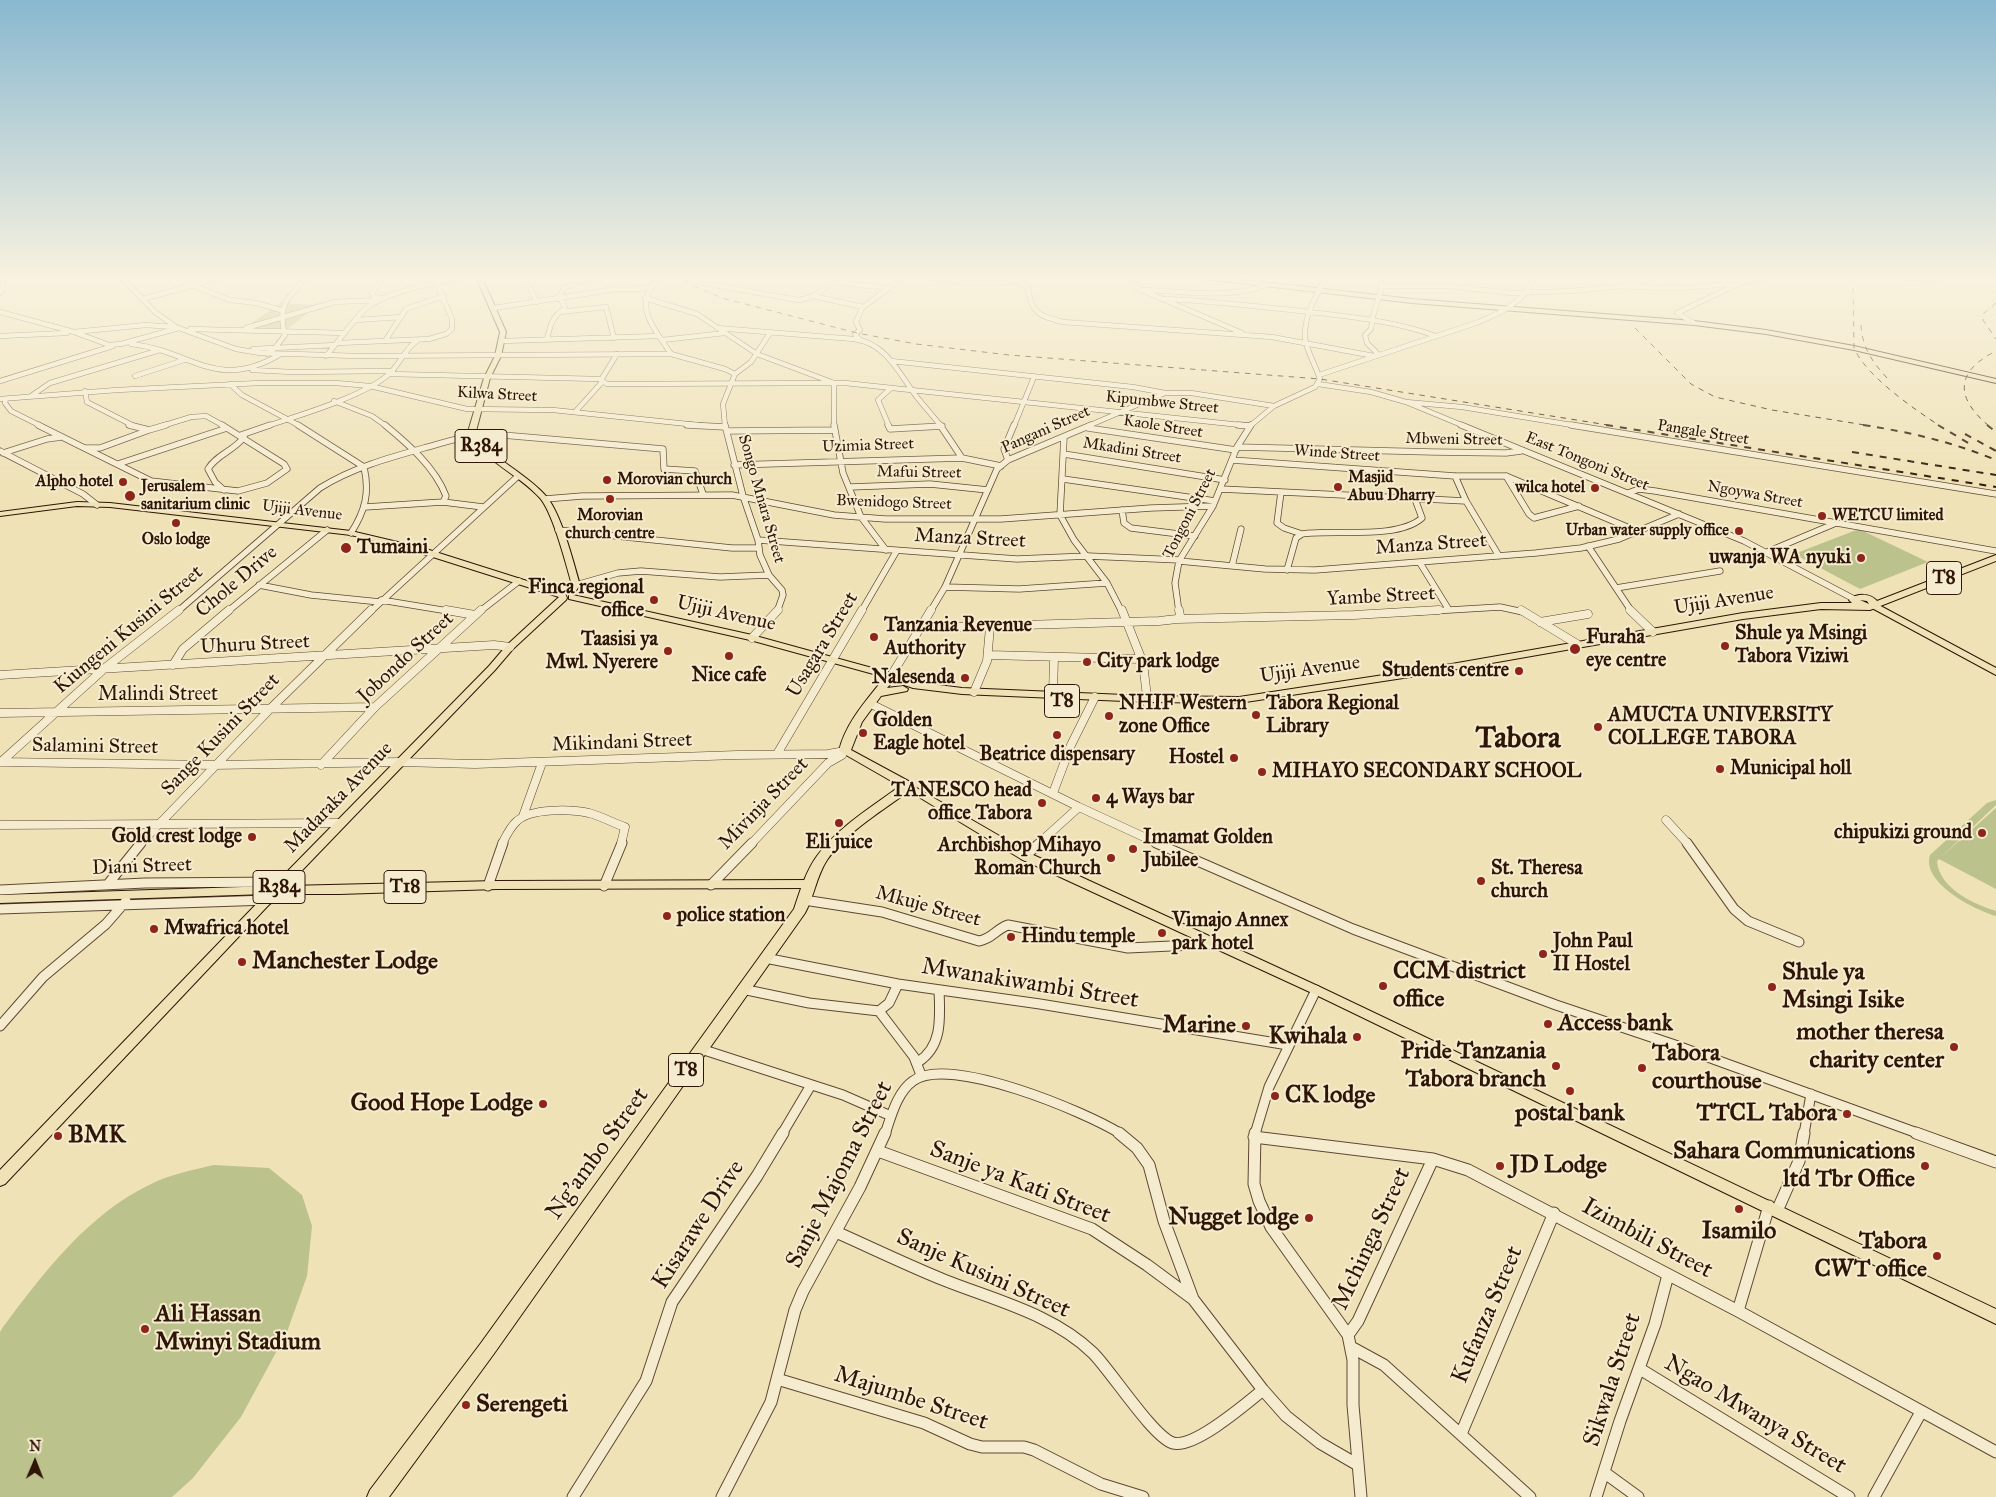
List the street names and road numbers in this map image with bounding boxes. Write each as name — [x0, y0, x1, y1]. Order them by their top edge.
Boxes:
street label: Kilwa Street — [456, 383, 538, 407]
street label: Kipumbwe Street — [1105, 388, 1219, 418]
street label: Pangani Street — [999, 402, 1093, 458]
street label: Kaole Street — [1122, 411, 1204, 443]
street label: Pangale Street — [1656, 416, 1750, 450]
street label: East Tongoni Street — [1522, 428, 1652, 496]
road number: R384 — [455, 430, 507, 462]
street label: Mbweni Street — [1405, 430, 1503, 450]
street label: Songo Mnara Street — [733, 432, 789, 566]
street label: Mkadini Street — [1081, 434, 1183, 468]
street label: Uzimia Street — [822, 435, 914, 457]
street label: Winde Street — [1293, 441, 1381, 467]
street label: Mafui Street — [876, 463, 962, 483]
street label: Tongoni Street — [1159, 466, 1221, 562]
street label: Ngoywa Street — [1706, 477, 1804, 513]
street label: Bwenidogo Street — [836, 491, 952, 515]
street label: Ujiji Avenue — [261, 497, 343, 525]
street label: Manza Street — [914, 524, 1026, 554]
street label: Manza Street — [1375, 529, 1487, 561]
street label: Chole Drive — [191, 541, 283, 623]
street label: Kiungeni Kusini Street — [50, 561, 208, 699]
road number: T8 — [1926, 562, 1962, 594]
street label: Ujiji Avenue — [1672, 581, 1776, 621]
street label: Yambe Street — [1326, 582, 1436, 612]
street label: Usagara Street — [782, 588, 864, 702]
street label: Ujiji Avenue — [674, 591, 778, 637]
street label: Jobondo Street — [353, 607, 459, 709]
street label: Uhuru Street — [200, 630, 310, 660]
street label: Ujiji Avenue — [1258, 651, 1362, 689]
street label: Sange Kusini Street — [157, 669, 285, 801]
street label: Malindi Street — [98, 683, 218, 707]
road number: T8 — [1044, 684, 1080, 718]
street label: Mikindani Street — [551, 729, 693, 757]
street label: Salamini Street — [32, 734, 158, 760]
street label: Madaraka Avenue — [280, 737, 398, 859]
street label: Mivinja Street — [714, 753, 814, 855]
street label: Diani Street — [92, 853, 192, 881]
road number: R384 — [253, 870, 305, 904]
road number: T18 — [384, 870, 426, 904]
street label: Mkuje Street — [873, 881, 983, 933]
street label: Mwanakiwambi Street — [919, 953, 1141, 1015]
road number: T8 — [668, 1054, 704, 1086]
street label: Sanje Majoma Street — [780, 1077, 900, 1273]
street label: Ng’ambo Street — [540, 1082, 656, 1226]
street label: Sanje ya Kati Street — [925, 1135, 1115, 1231]
street label: Kisarawe Drive — [647, 1155, 751, 1295]
street label: Mchinga Street — [1326, 1163, 1418, 1315]
street label: Izimbili Street — [1577, 1192, 1717, 1286]
street label: Sanje Kusini Street — [892, 1223, 1074, 1325]
street label: Kufanza Street — [1446, 1242, 1530, 1388]
street label: Sikwala Street — [1578, 1310, 1648, 1450]
street label: Ngao Mwanya Street — [1659, 1349, 1851, 1481]
street label: Majumbe Street — [830, 1361, 992, 1437]

